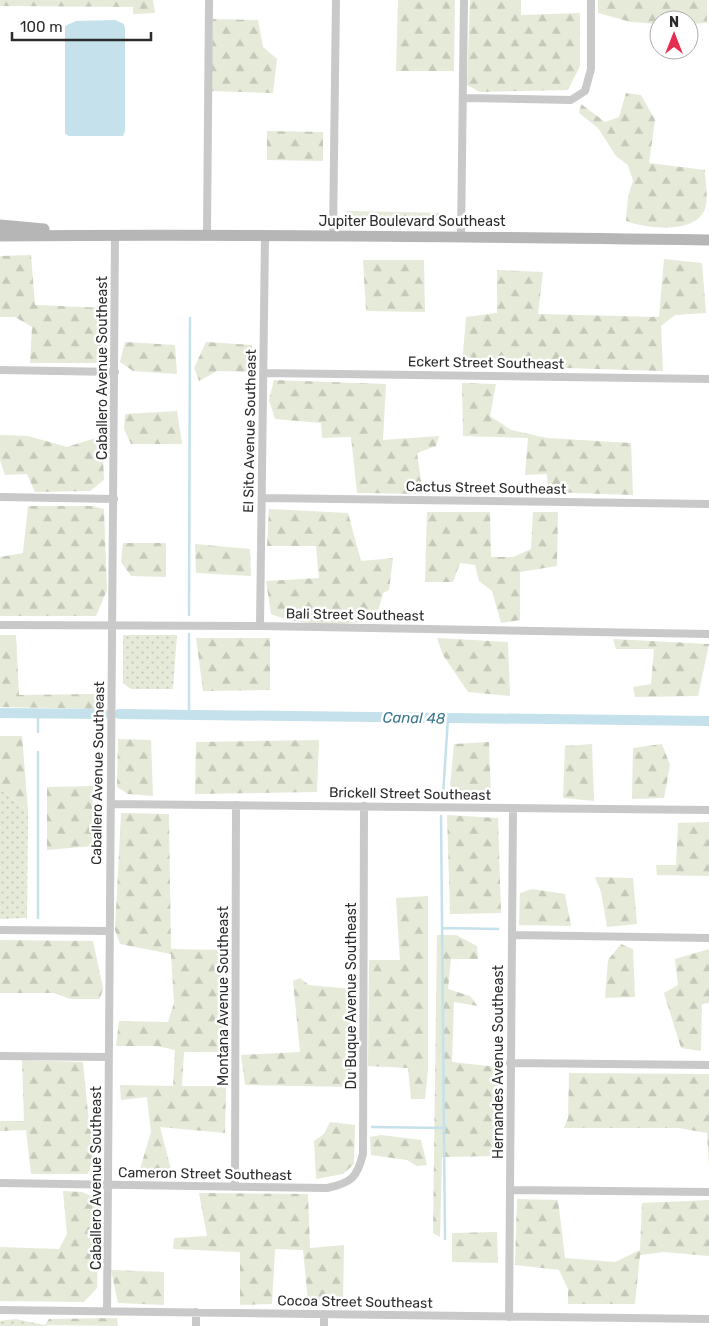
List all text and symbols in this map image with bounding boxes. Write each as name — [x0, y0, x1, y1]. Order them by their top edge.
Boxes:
scale bar — [12, 10, 151, 42]
north arrow — [649, 10, 699, 60]
text: N — [669, 14, 679, 31]
text: 100 m — [20, 18, 62, 36]
street label: Jupiter Boulevard Southeast — [318, 213, 506, 230]
street label: Caballero Avenue Southeast — [94, 276, 111, 460]
street label: El Sito Avenue Southeast — [240, 348, 260, 513]
street label: Eckert Street Southeast — [408, 353, 565, 373]
street label: Cactus Street Southeast — [406, 478, 567, 498]
street label: Bali Street Southeast — [286, 605, 425, 625]
street label: Caballero Avenue Southeast — [88, 680, 108, 865]
water label: Canal 48 — [382, 708, 446, 728]
street label: Brickell Street Southeast — [329, 784, 492, 804]
street label: Du Buque Avenue Southeast — [343, 902, 360, 1089]
street label: Montana Avenue Southeast — [215, 906, 232, 1086]
street label: Hernandes Avenue Southeast — [490, 964, 507, 1159]
street label: Caballero Avenue Southeast — [88, 1086, 105, 1270]
street label: Cameron Street Southeast — [118, 1164, 293, 1184]
street label: Cocoa Street Southeast — [277, 1292, 433, 1312]

